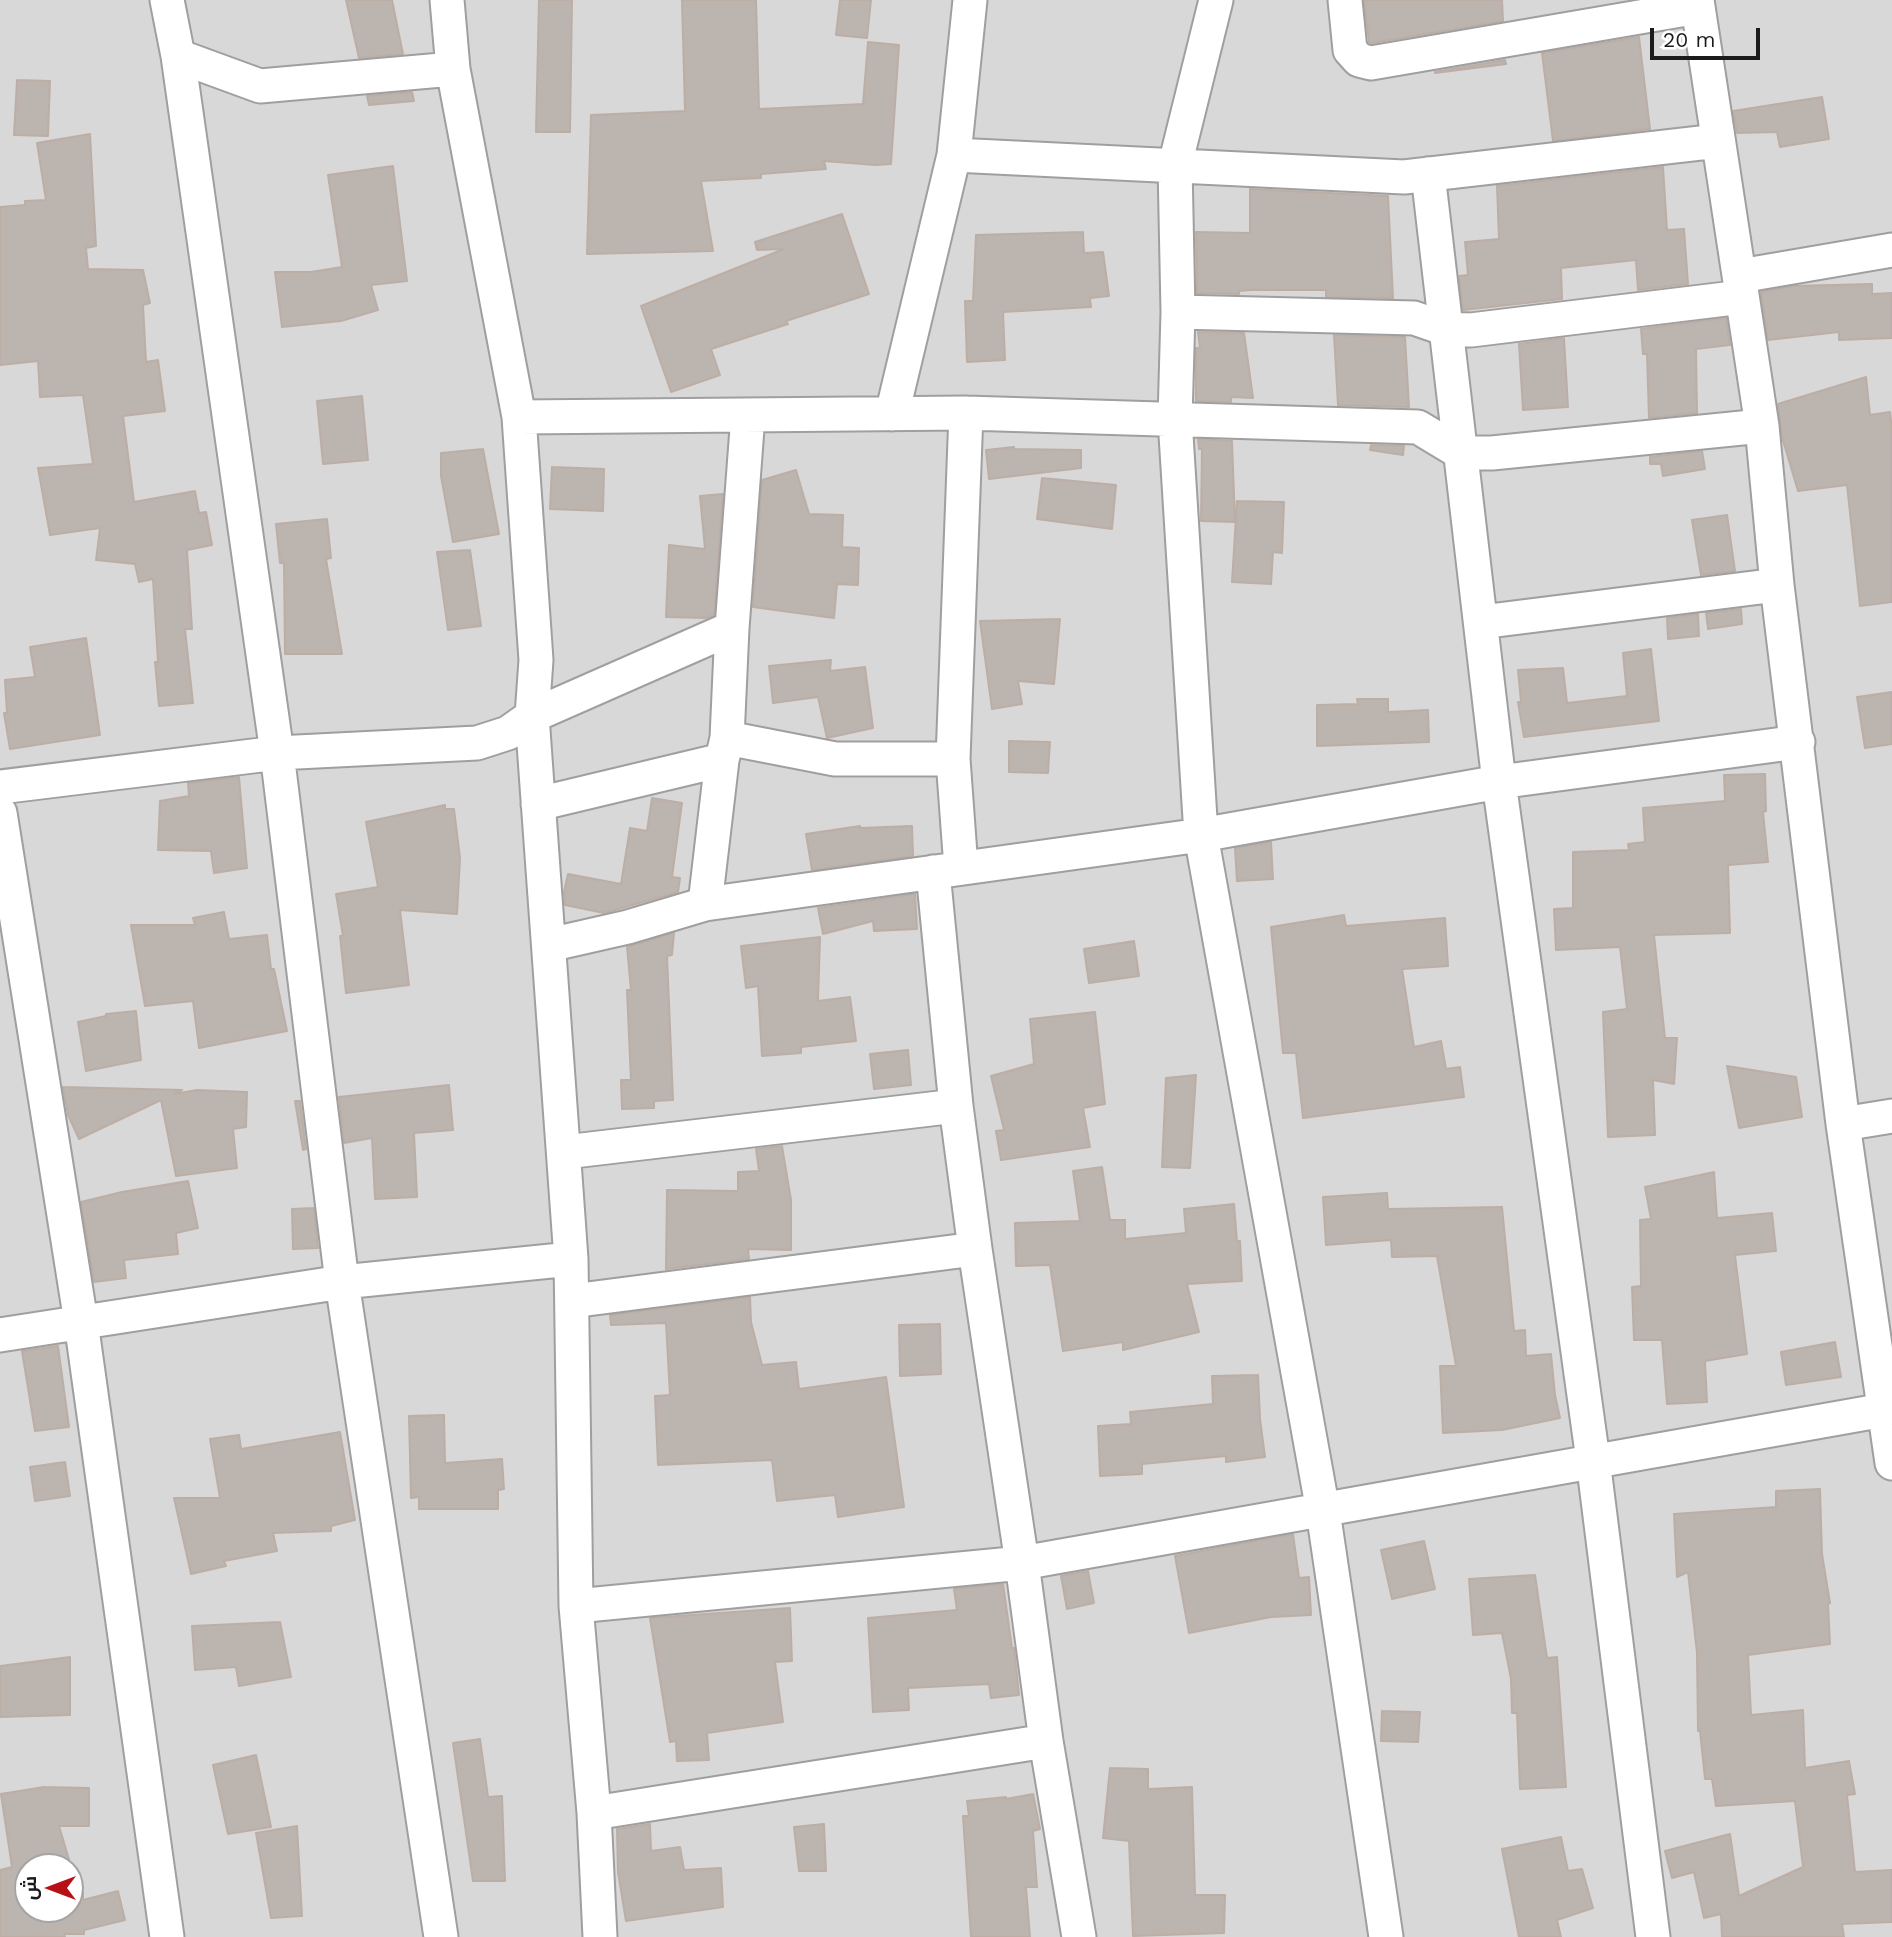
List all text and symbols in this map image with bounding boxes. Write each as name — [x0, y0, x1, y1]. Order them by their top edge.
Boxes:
scale bar — [1654, 14, 1764, 58]
text: 20 m — [1663, 27, 1715, 52]
north arrow — [14, 1853, 84, 1923]
text: ش — [18, 1876, 41, 1900]

